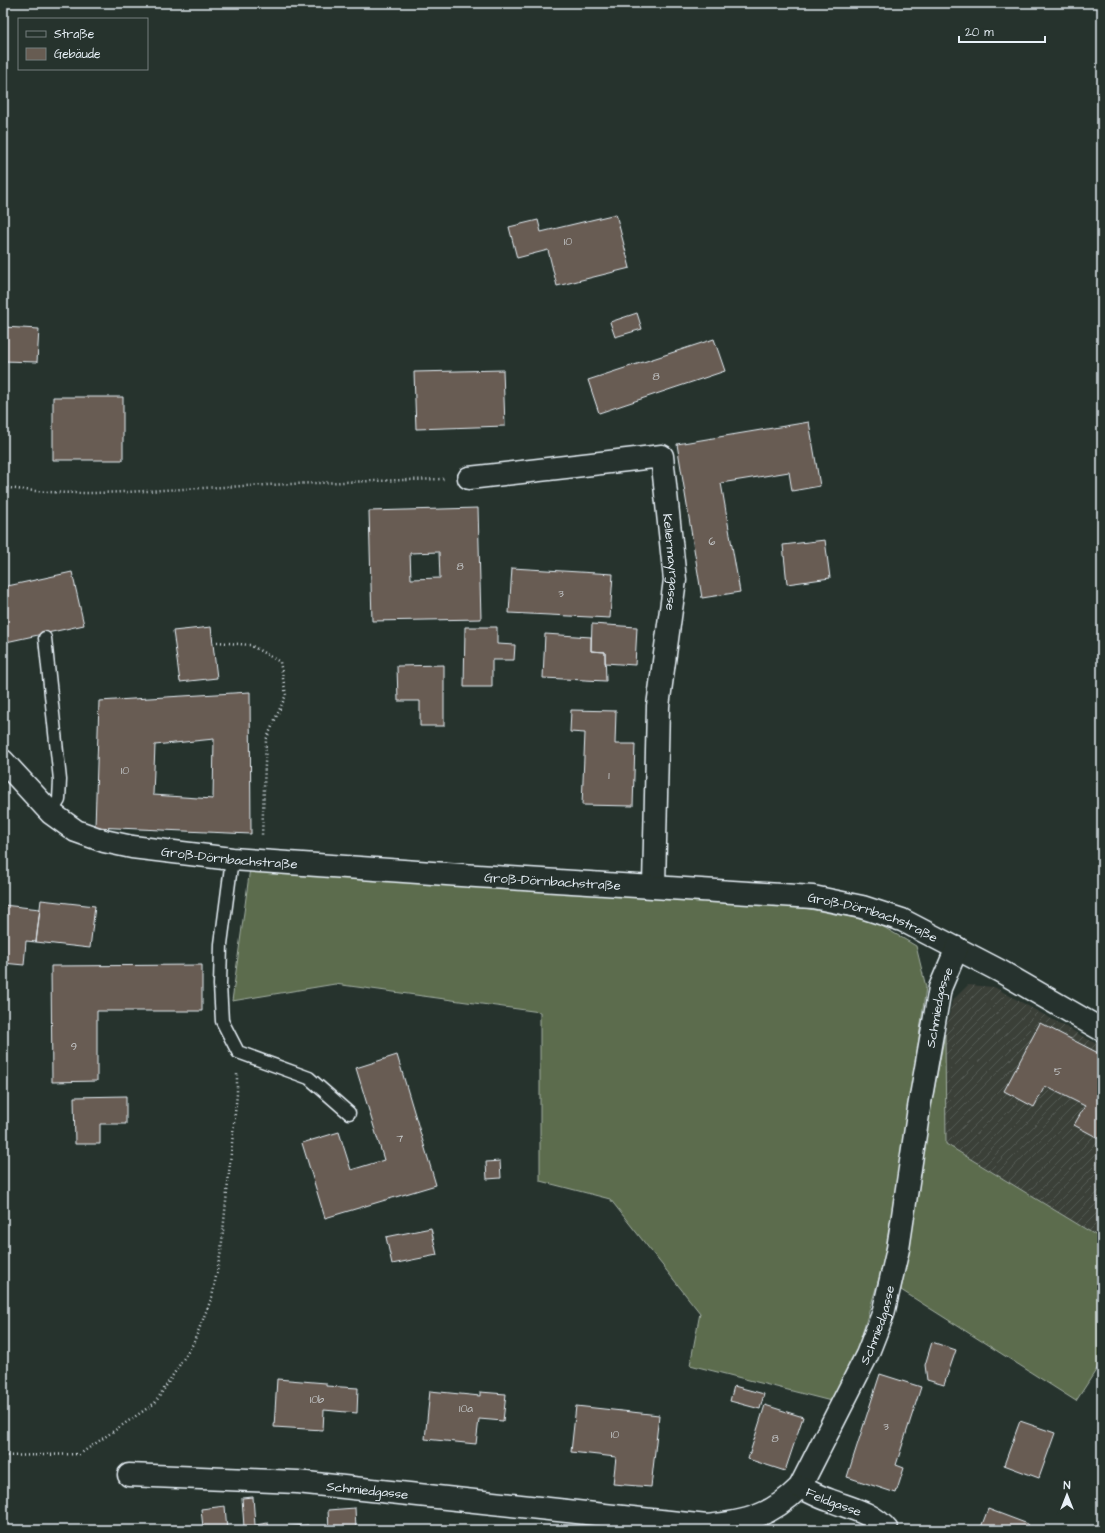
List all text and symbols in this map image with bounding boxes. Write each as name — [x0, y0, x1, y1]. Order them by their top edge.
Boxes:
legend — [18, 18, 148, 70]
scale bar — [959, 18, 1045, 44]
text: 20 m — [965, 24, 994, 41]
text: Straße — [54, 26, 95, 43]
text: Gebäude — [54, 46, 101, 63]
house number: 10 — [564, 234, 572, 249]
house number: 8 — [652, 369, 660, 384]
street label: Kellermayrgasse — [658, 513, 683, 612]
house number: 6 — [709, 534, 716, 549]
house number: 8 — [456, 559, 464, 574]
house number: 3 — [558, 586, 564, 601]
house number: 10 — [121, 763, 129, 778]
house number: 1 — [608, 768, 610, 783]
street label: Groß-Dörnbachstraße — [160, 843, 298, 874]
street label: Groß-Dörnbachstraße — [484, 868, 621, 895]
street label: Groß-Dörnbachstraße — [807, 889, 941, 947]
street label: Schmiedgasse — [922, 965, 958, 1049]
house number: 9 — [71, 1039, 77, 1054]
house number: 5 — [1054, 1064, 1062, 1079]
house number: 7 — [397, 1131, 404, 1146]
street label: Schmiedgasse — [856, 1284, 899, 1368]
house number: 10b — [310, 1392, 324, 1407]
house number: 10a — [459, 1401, 473, 1416]
house number: 3 — [883, 1419, 889, 1434]
house number: 10 — [611, 1427, 619, 1442]
house number: 8 — [771, 1431, 779, 1446]
north arrow — [1047, 1475, 1087, 1515]
street label: Schmiedgasse — [325, 1477, 409, 1504]
text: N — [1064, 1478, 1071, 1493]
street label: Feldgasse — [803, 1483, 864, 1521]

